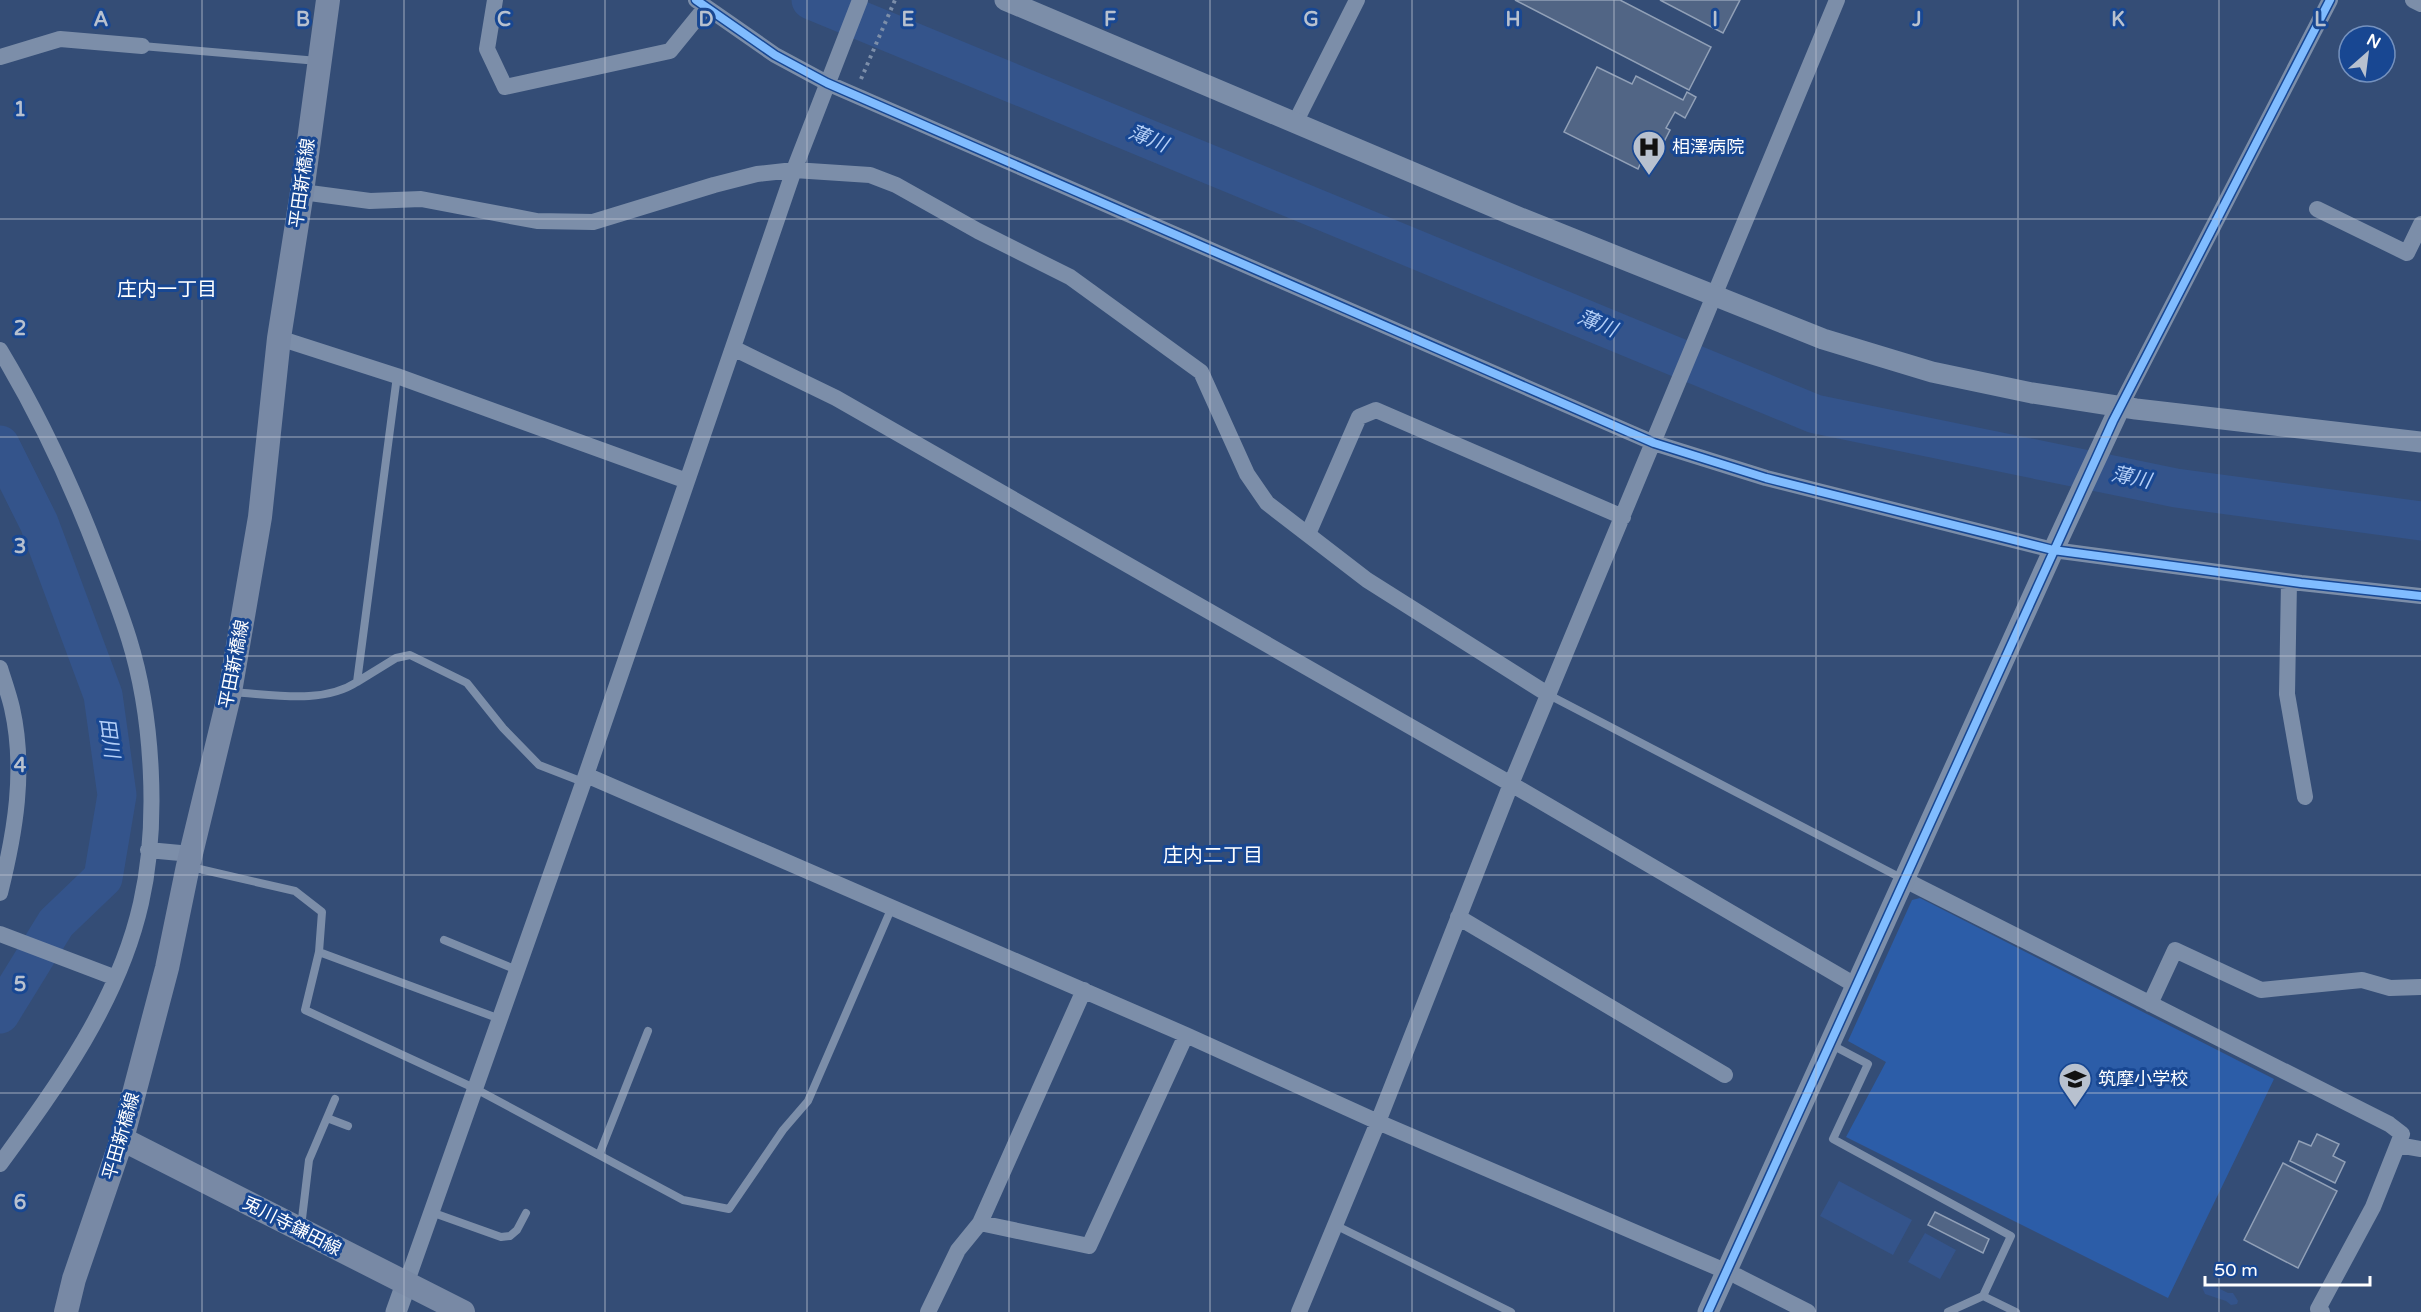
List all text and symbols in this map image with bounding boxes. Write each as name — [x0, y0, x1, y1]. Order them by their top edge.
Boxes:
text: A — [94, 8, 109, 32]
text: B — [296, 8, 310, 32]
text: C — [497, 8, 511, 32]
text: D — [698, 8, 714, 32]
text: E — [902, 8, 915, 32]
text: F — [1104, 8, 1116, 32]
text: G — [1303, 8, 1319, 32]
text: H — [1505, 8, 1521, 32]
text: I — [1712, 8, 1718, 32]
text: J — [1911, 8, 1922, 32]
text: K — [2111, 8, 2125, 32]
text: L — [2314, 8, 2326, 32]
north arrow — [2337, 24, 2397, 84]
text: N — [2363, 30, 2384, 53]
text: 1 — [14, 98, 26, 122]
water label: 薄川 — [1125, 120, 1173, 158]
hospital icon: 相澤病院 — [1631, 129, 1667, 176]
place label: 相澤病院 — [1672, 136, 1744, 158]
street label: 平田新橋線 — [285, 137, 319, 229]
district label: 庄内一丁目 — [117, 278, 217, 302]
water label: 薄川 — [1574, 305, 1622, 343]
text: 2 — [14, 317, 26, 341]
water label: 薄川 — [2109, 462, 2155, 494]
text: 3 — [14, 535, 26, 559]
street label: 平田新橋線 — [215, 618, 253, 710]
water label: 田川 — [94, 717, 124, 761]
text: 4 — [14, 754, 27, 778]
district label: 庄内二丁目 — [1163, 844, 1263, 868]
text: 5 — [14, 973, 26, 997]
school or university icon: 筑摩小学校 — [2057, 1061, 2093, 1108]
place label: 筑摩小学校 — [2098, 1068, 2188, 1090]
street label: 平田新橋線 — [98, 1090, 144, 1182]
text: 6 — [14, 1191, 26, 1215]
street label: 兎川寺鎌田線 — [239, 1192, 345, 1260]
scale bar — [2205, 1249, 2370, 1287]
text: 50 m — [2214, 1259, 2258, 1281]

